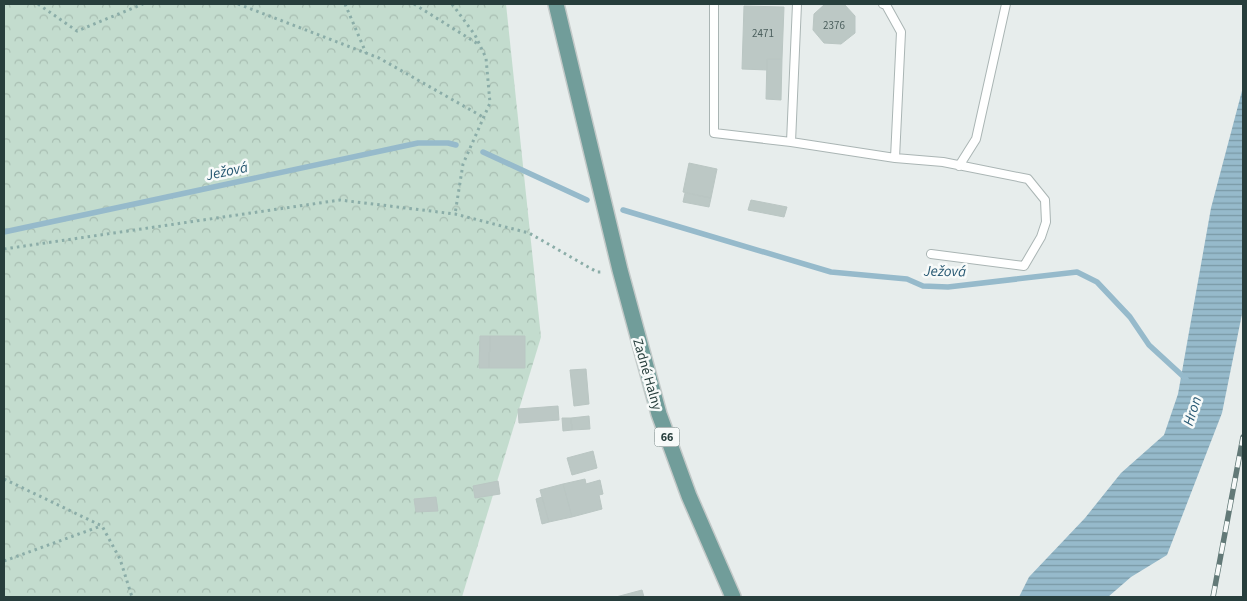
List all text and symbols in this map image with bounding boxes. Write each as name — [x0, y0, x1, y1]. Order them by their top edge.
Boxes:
house number: 2376 — [823, 18, 845, 33]
house number: 2471 — [752, 26, 774, 41]
water label: Ježová — [203, 157, 250, 186]
water label: Ježová — [923, 261, 966, 282]
street label: Zadné Halny — [627, 336, 667, 413]
water label: Hron — [1178, 394, 1207, 429]
road number: 66 — [654, 428, 680, 447]

